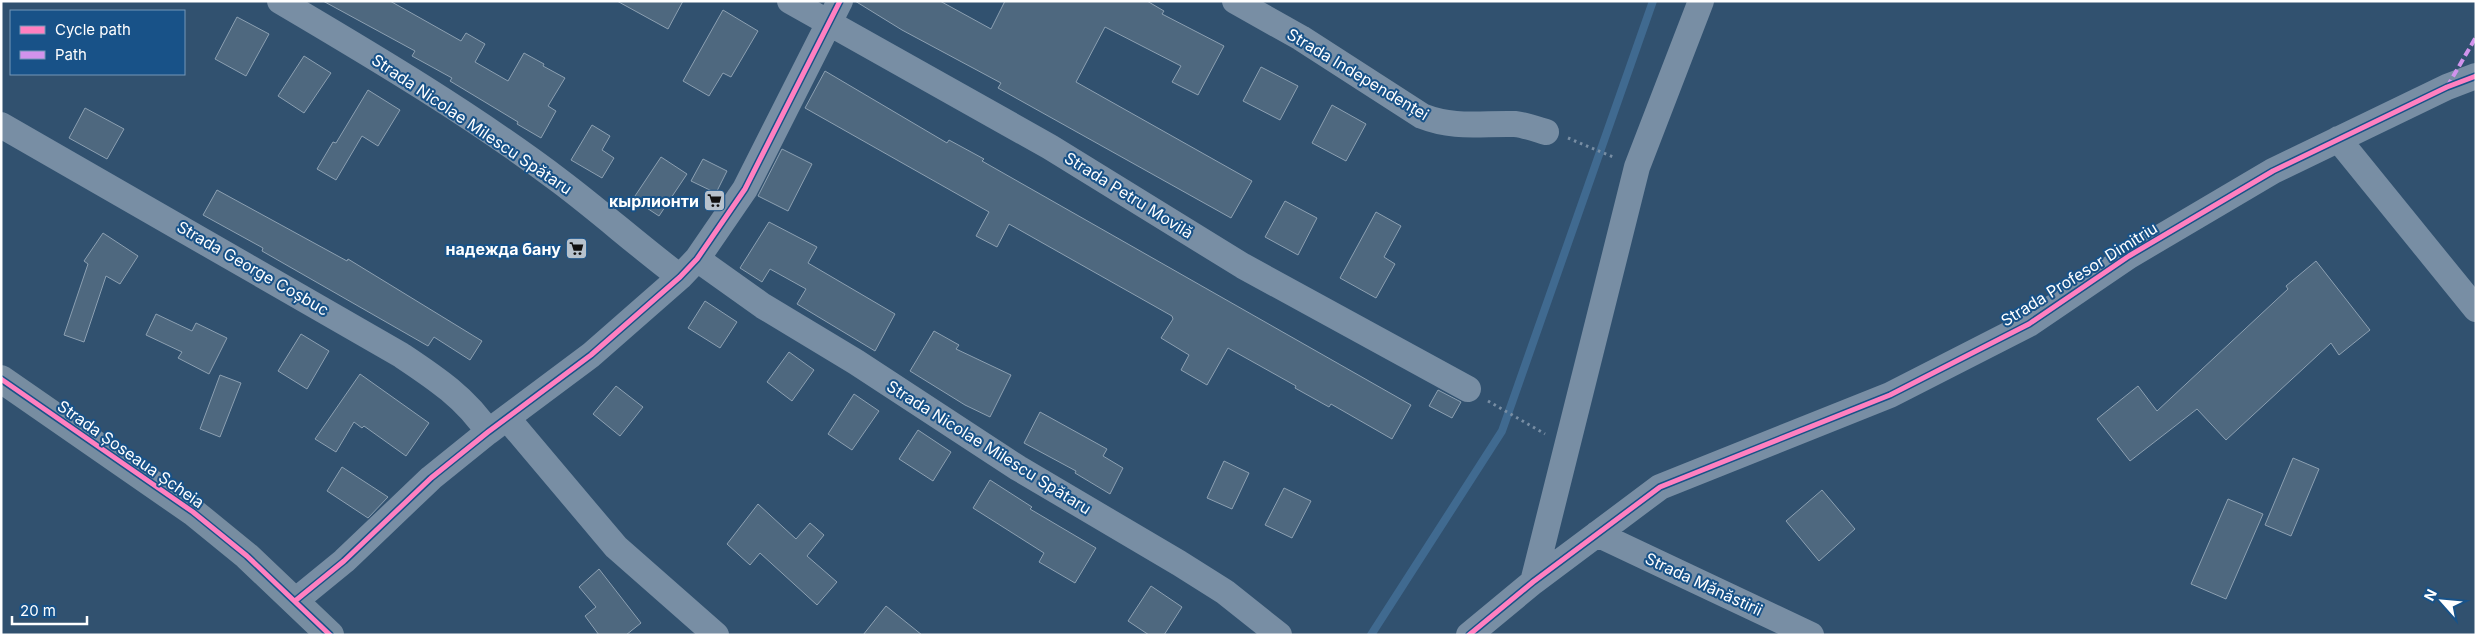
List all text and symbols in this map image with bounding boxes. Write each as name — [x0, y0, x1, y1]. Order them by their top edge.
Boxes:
legend — [10, 10, 185, 75]
text: Cycle path — [55, 20, 131, 39]
street label: Strada Independenței — [1283, 24, 1433, 124]
text: Path — [55, 45, 87, 64]
street label: Strada Nicolae Milescu Spătaru — [368, 49, 576, 199]
street label: Strada Petru Movilă — [1061, 147, 1197, 243]
supermarket icon: кырлионти — [703, 189, 727, 213]
place label: кырлионти — [609, 191, 699, 211]
street label: Strada George Coșbuc — [173, 216, 333, 320]
street label: Strada Profesor Dimitriu — [1997, 218, 2161, 330]
supermarket icon: надежда бану — [565, 237, 589, 261]
place label: надежда бану — [446, 239, 561, 259]
street label: Strada Nicolae Milescu Spătaru — [883, 376, 1095, 518]
street label: Strada Șoseaua Șcheia — [54, 396, 208, 512]
street label: Strada Mănăstirii — [1642, 548, 1766, 620]
north arrow — [2417, 576, 2467, 626]
text: N — [2420, 586, 2440, 603]
scale bar — [12, 594, 88, 626]
text: 20 m — [20, 601, 56, 620]

